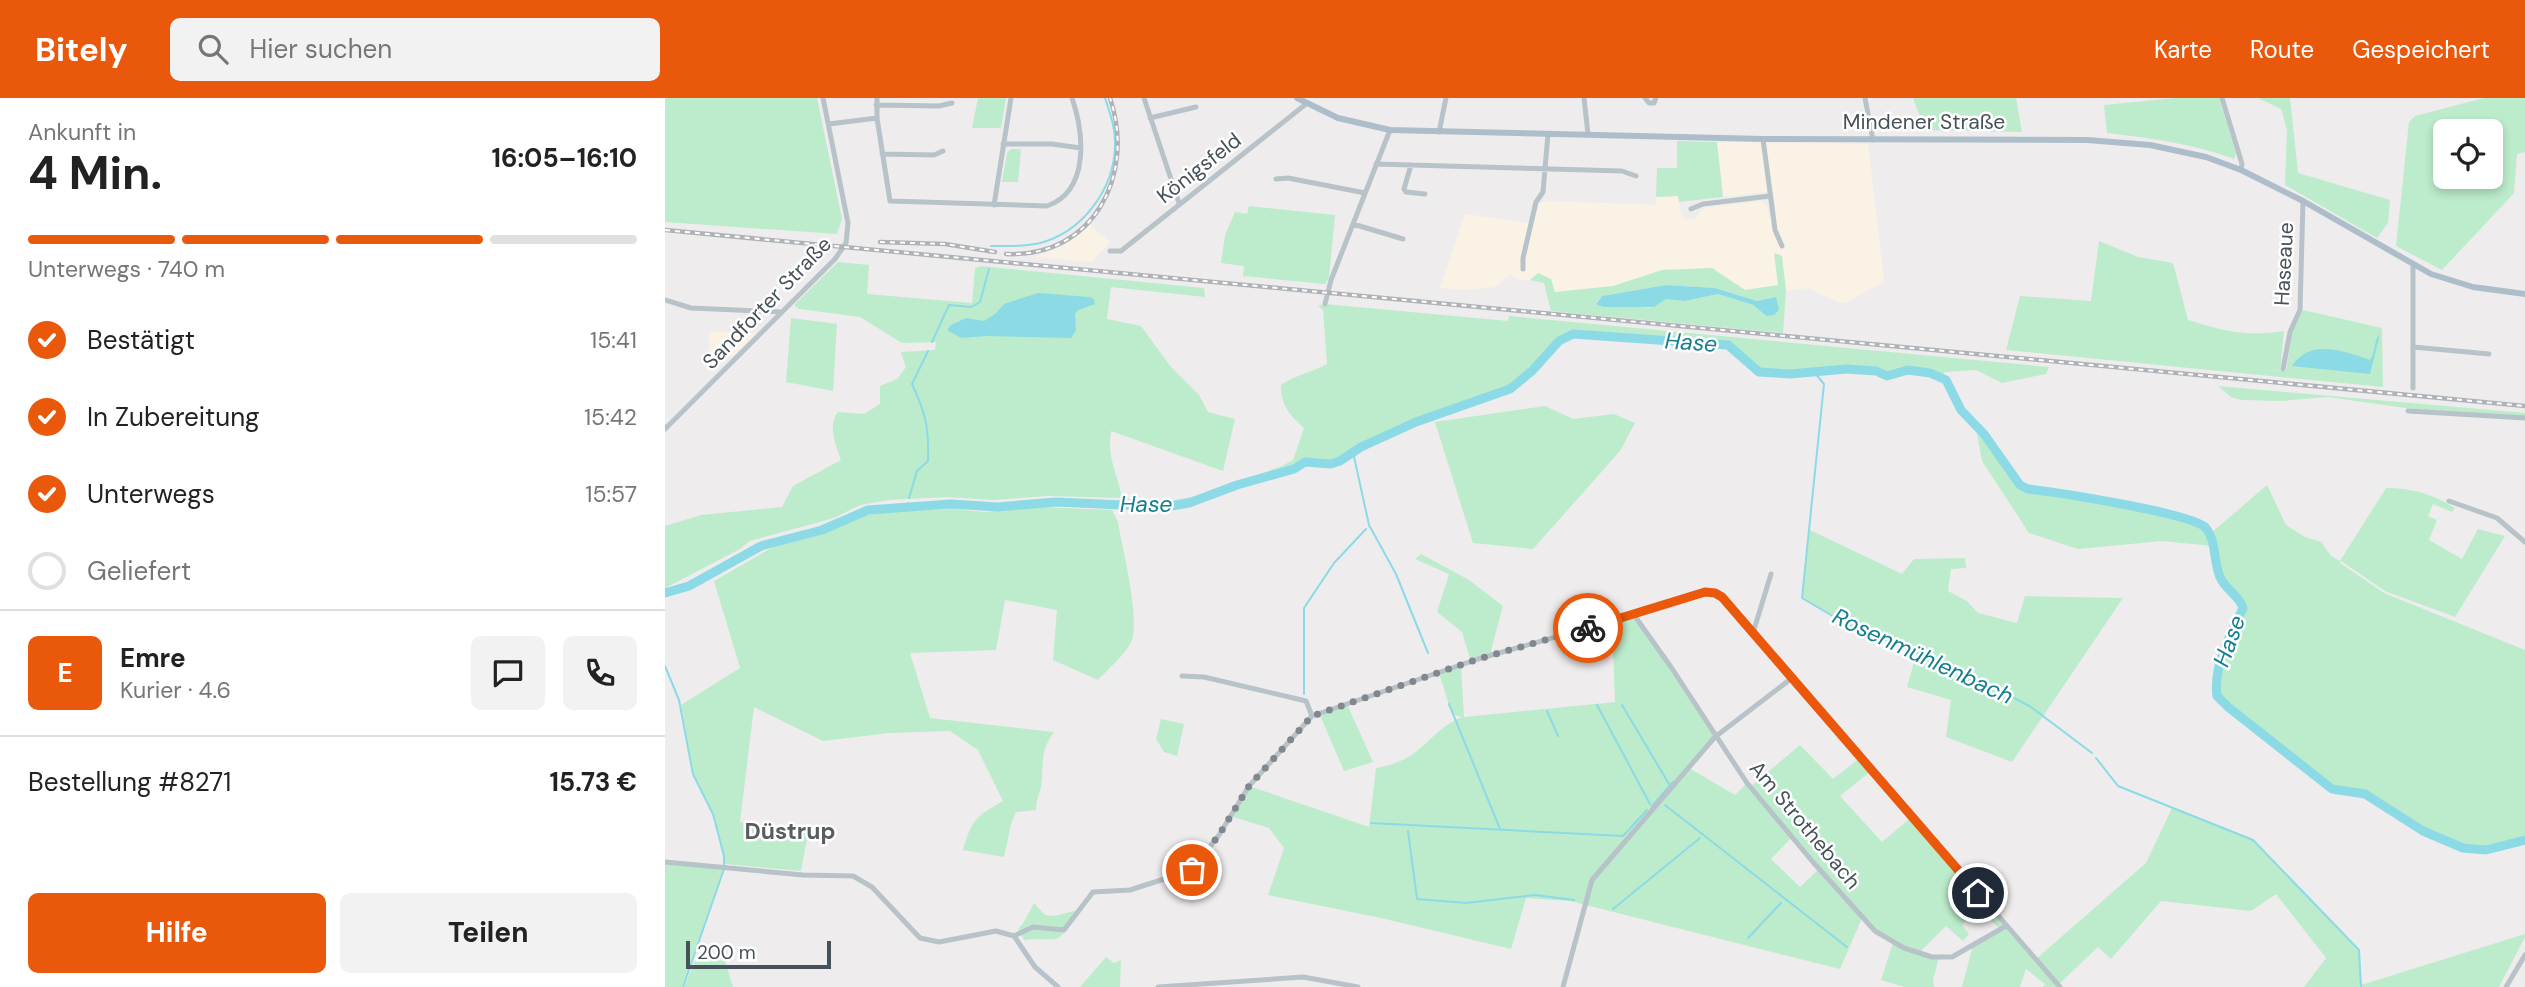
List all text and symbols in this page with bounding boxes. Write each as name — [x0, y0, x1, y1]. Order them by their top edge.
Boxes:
search box — [170, 18, 660, 81]
text: Bitely — [35, 28, 128, 71]
icon: search — [194, 30, 232, 68]
text: Hier suchen — [250, 32, 392, 66]
text: Karte — [2154, 34, 2212, 65]
text: Route — [2250, 34, 2314, 65]
text: Gespeichert — [2352, 34, 2490, 65]
street label: Mindener Straße — [1843, 108, 2005, 136]
text: Ankunft in — [28, 117, 136, 147]
map controls — [2433, 119, 2503, 189]
button: locate — [2433, 119, 2503, 189]
street label: Königsfeld — [1151, 126, 1247, 210]
text: 16:05–16:10 — [492, 141, 637, 175]
text: 4 Min. — [28, 143, 162, 203]
street label: Haseaue — [2268, 221, 2300, 306]
street label: Sandforter Straße — [696, 231, 838, 375]
text: Unterwegs · 740 m — [28, 254, 225, 284]
icon: check — [28, 321, 66, 359]
text: Bestätigt — [87, 323, 195, 357]
text: 15:41 — [590, 325, 637, 355]
water label: Hase — [1664, 325, 1718, 359]
icon: check — [28, 398, 66, 436]
text: In Zubereitung — [87, 400, 260, 434]
text: 15:42 — [584, 402, 637, 432]
icon: check — [28, 475, 66, 513]
text: Unterwegs — [87, 477, 215, 511]
text: 15:57 — [585, 479, 637, 509]
water label: Hase — [1120, 489, 1172, 519]
text: Geliefert — [87, 554, 191, 588]
courier — [1553, 593, 1623, 663]
water label: Rosenmühlenbach — [1828, 601, 2018, 711]
icon: bike — [1569, 609, 1607, 647]
water label: Hase — [2206, 611, 2252, 671]
button: chat — [471, 636, 545, 710]
button: phone — [563, 636, 637, 710]
text: Emre — [120, 641, 186, 675]
text: E — [57, 656, 73, 690]
text: Kurier · 4.6 — [120, 675, 231, 705]
street label: Am Strothebach — [1743, 755, 1867, 895]
text: Bestellung #8271 — [28, 765, 231, 799]
text: 15.73 € — [550, 765, 637, 799]
district label: Düstrup — [745, 816, 835, 846]
pin — [1162, 840, 1222, 900]
icon: bag — [1173, 851, 1211, 889]
pin — [1948, 863, 2008, 923]
icon: home — [1959, 874, 1997, 912]
button: Hilfe — [28, 893, 326, 973]
button: Teilen — [340, 893, 637, 973]
scale bar — [686, 938, 831, 970]
text: 200 m — [697, 940, 756, 965]

